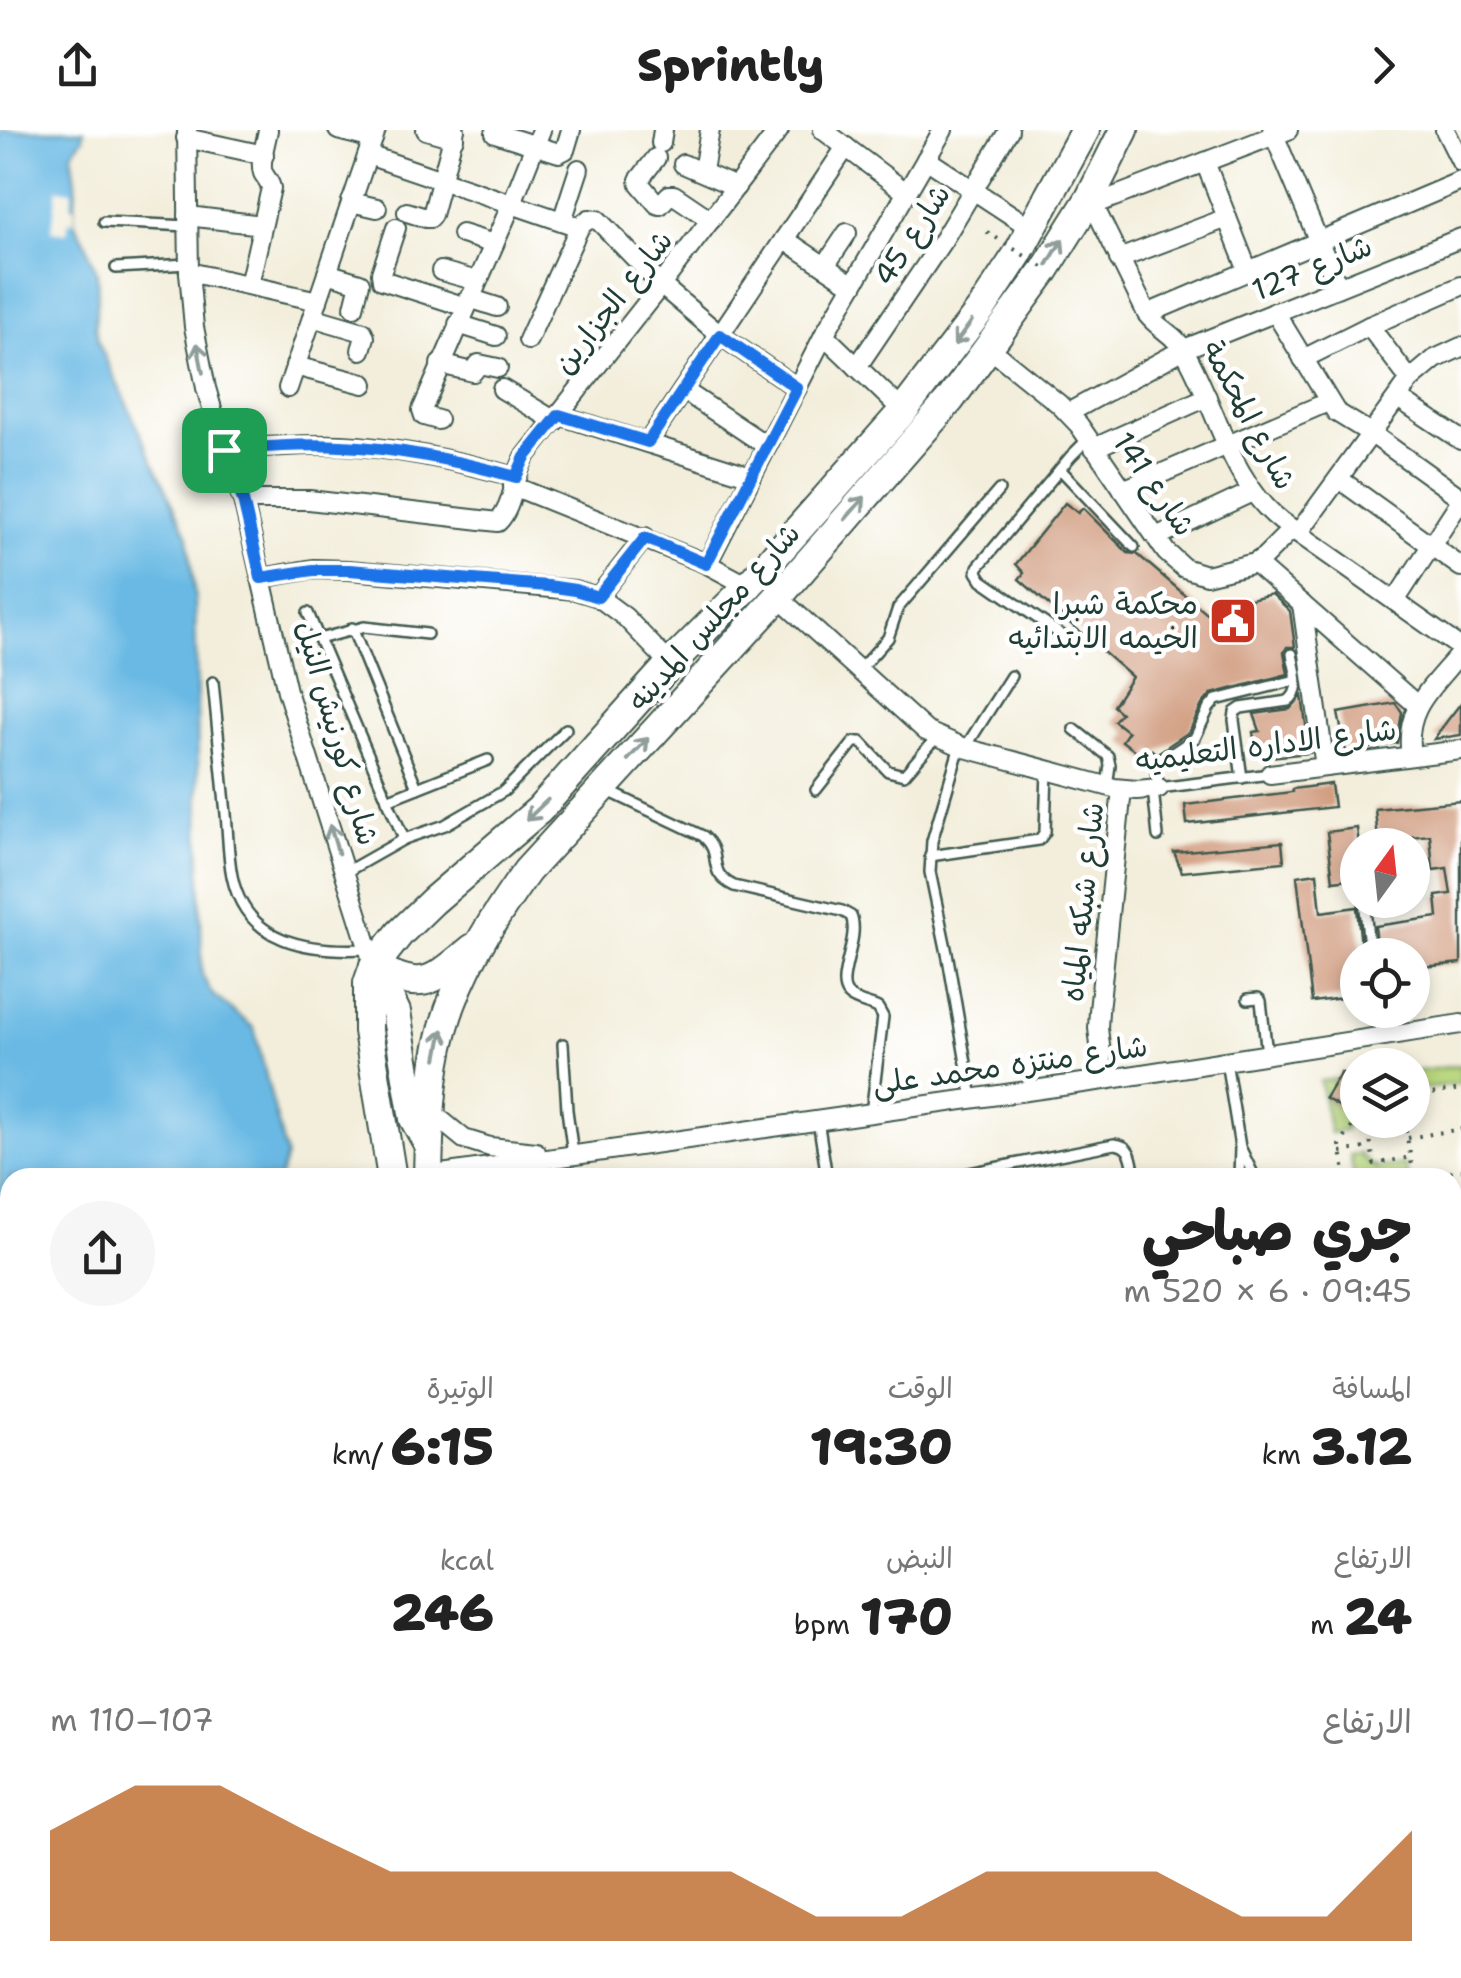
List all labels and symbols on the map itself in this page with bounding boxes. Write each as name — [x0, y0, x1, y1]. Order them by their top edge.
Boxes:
street label: شارع 45 — [863, 176, 961, 294]
street label: شارع الجزارين — [543, 221, 683, 383]
street label: شارع 127 — [1246, 225, 1378, 311]
one-way arrow — [1045, 238, 1065, 267]
one-way arrow — [953, 319, 974, 346]
street label: شارع المحكمة — [1192, 333, 1306, 497]
one-way arrow — [190, 343, 209, 375]
pin — [182, 408, 267, 493]
street label: شارع 141 — [1103, 423, 1205, 545]
one-way arrow — [844, 496, 867, 521]
street label: شارع مجلس المدينه — [618, 514, 810, 720]
place label: محكمة شبرا الخيمه الابتدائيه — [1008, 583, 1198, 658]
public building icon: محكمة شبرا الخيمه الابتدائيه — [1207, 595, 1259, 647]
street label: شارع كورنيش النيل — [285, 616, 389, 850]
street label: شارع الاداره التعليميه — [1133, 708, 1399, 782]
one-way arrow — [626, 738, 650, 762]
one-way arrow — [525, 798, 549, 822]
street label: شارع شبكه المياه — [1052, 800, 1114, 1004]
one-way arrow — [324, 824, 342, 856]
north arrow — [1340, 828, 1430, 918]
street label: شارع منتزه محمد على — [870, 1025, 1150, 1105]
one-way arrow — [432, 1029, 451, 1061]

